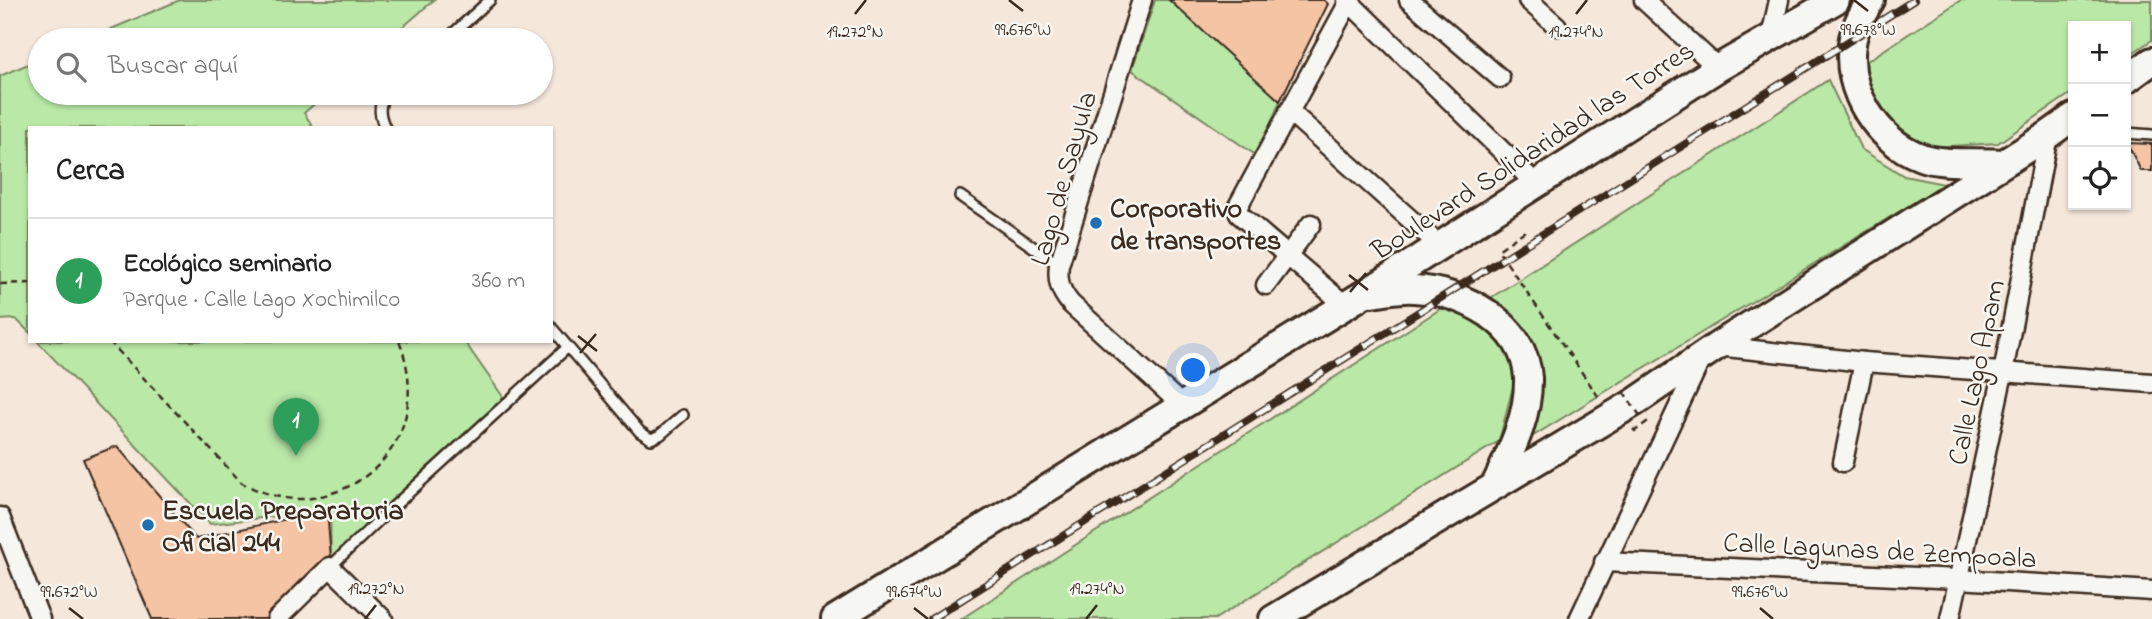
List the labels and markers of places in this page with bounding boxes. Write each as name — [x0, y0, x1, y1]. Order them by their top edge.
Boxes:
place label: Corporativo de transportes — [1110, 190, 1281, 263]
marker: Corporativo de transportes — [1088, 215, 1104, 231]
pin: 1 — [273, 398, 319, 456]
place label: Escuela Preparatoria Oficial 244 — [162, 492, 404, 565]
marker: Escuela Preparatoria Oficial 244 — [140, 517, 156, 533]

